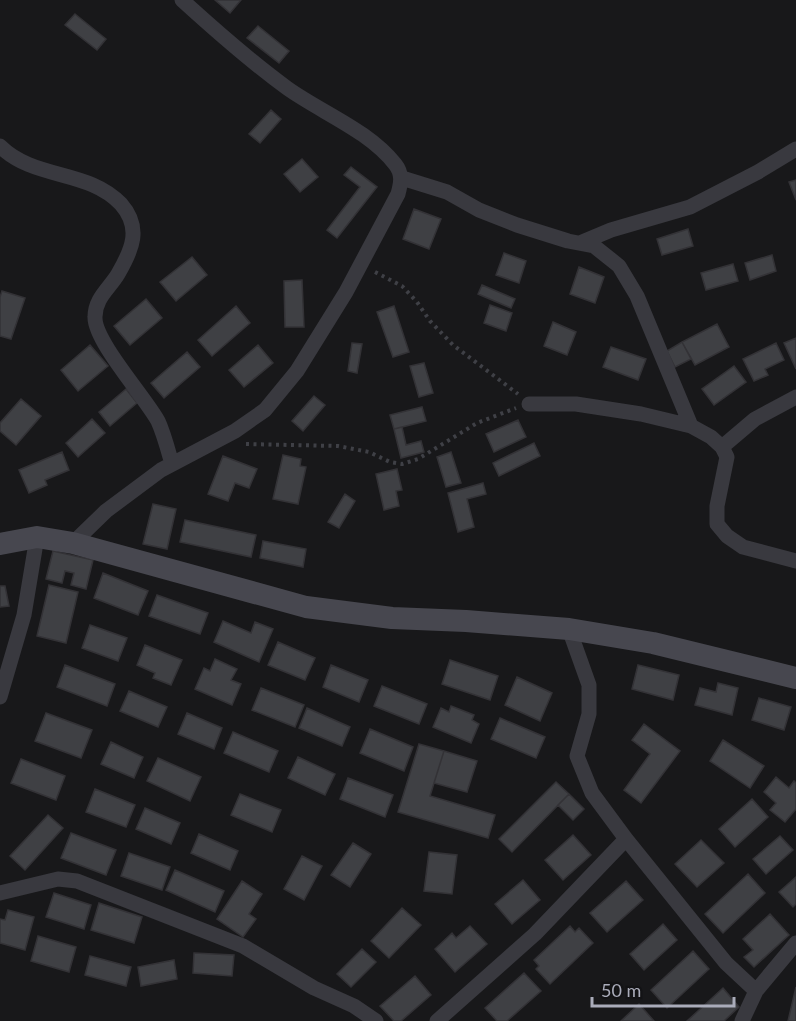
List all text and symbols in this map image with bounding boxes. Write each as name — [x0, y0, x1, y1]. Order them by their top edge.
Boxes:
scale bar — [592, 970, 734, 1008]
text: 50 m — [601, 979, 641, 1001]

